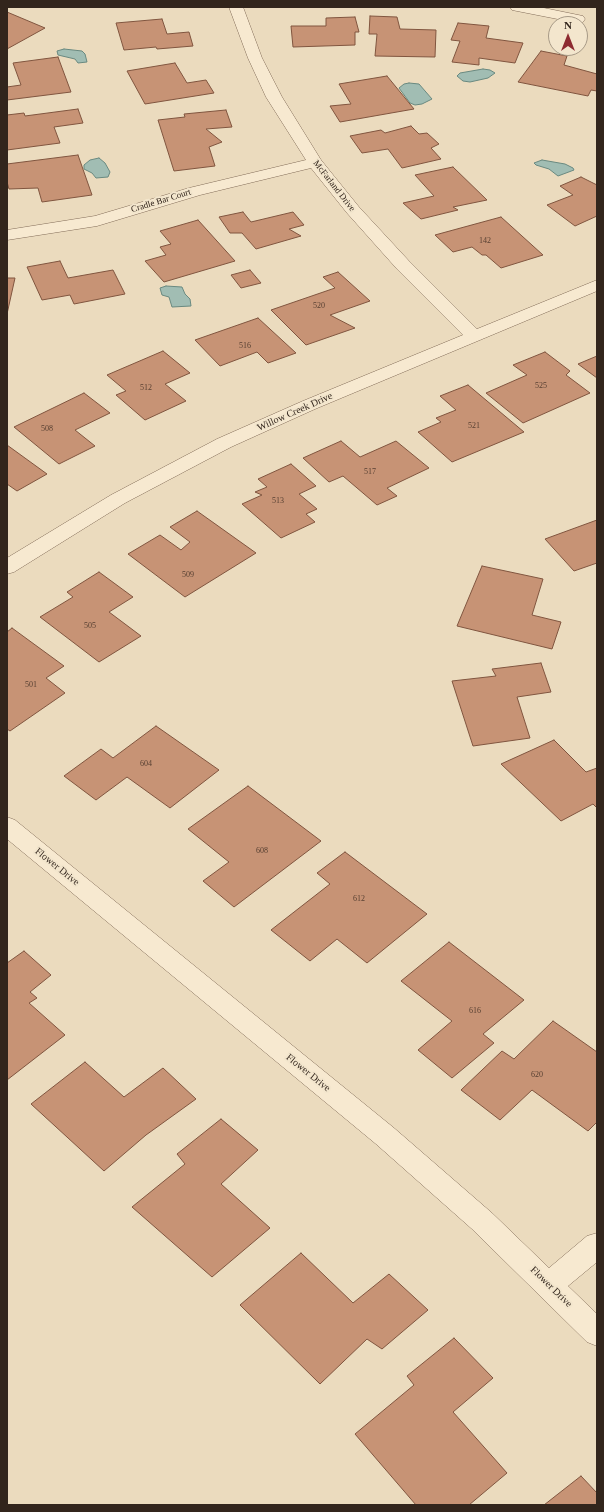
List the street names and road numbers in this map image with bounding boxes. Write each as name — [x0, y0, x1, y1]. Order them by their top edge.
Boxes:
street label: McFarland Drive — [311, 158, 357, 214]
street label: Cradle Bar Court — [130, 187, 192, 215]
street label: Willow Creek Drive — [255, 390, 335, 434]
street label: Flower Drive — [32, 845, 82, 889]
street label: Flower Drive — [283, 1051, 333, 1095]
street label: Flower Drive — [528, 1264, 574, 1310]

